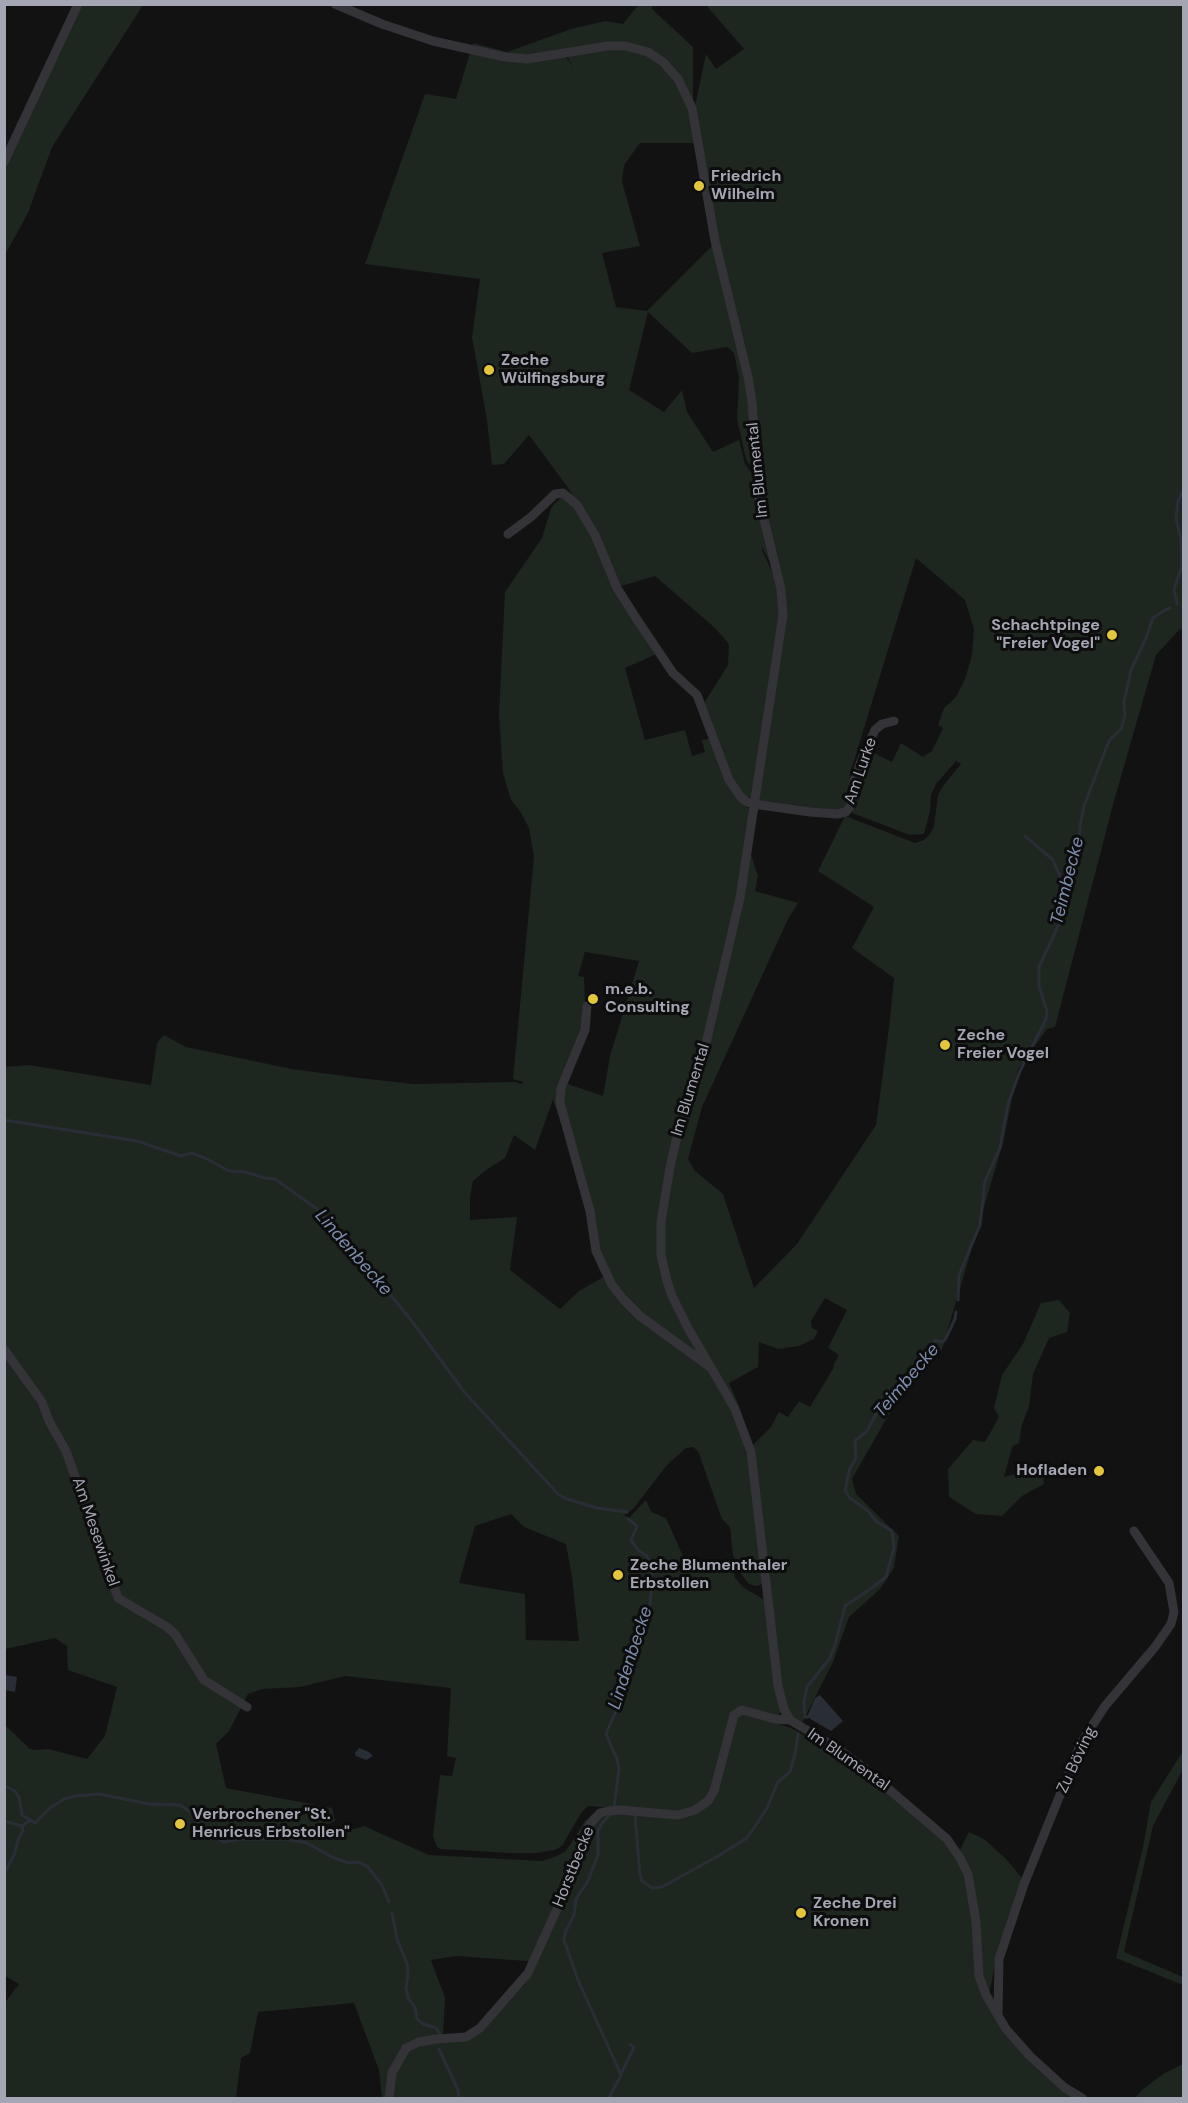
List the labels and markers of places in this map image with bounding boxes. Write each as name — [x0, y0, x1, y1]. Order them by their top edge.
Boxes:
place label: Friedrich Wilhelm — [711, 167, 781, 205]
marker: Friedrich Wilhelm — [692, 179, 706, 193]
place label: Zeche Wülfingsburg — [501, 351, 605, 389]
marker: Zeche Wülfingsburg — [482, 363, 496, 377]
place label: Schachtpinge "Freier Vogel" — [991, 616, 1100, 654]
marker: Schachtpinge "Freier Vogel" — [1105, 628, 1119, 642]
place label: m.e.b. Consulting — [605, 980, 690, 1018]
marker: m.e.b. Consulting — [586, 992, 600, 1006]
place label: Zeche Freier Vogel — [957, 1026, 1049, 1064]
marker: Zeche Freier Vogel — [938, 1038, 952, 1052]
place label: Hofladen — [1016, 1461, 1087, 1481]
marker: Hofladen — [1092, 1464, 1106, 1478]
place label: Zeche Blumenthaler Erbstollen — [630, 1556, 787, 1594]
marker: Zeche Blumenthaler Erbstollen — [611, 1568, 625, 1582]
place label: Verbrochener "St. Henricus Erbstollen" — [192, 1805, 350, 1843]
marker: Verbrochener "St. Henricus Erbstollen" — [173, 1817, 187, 1831]
place label: Zeche Drei Kronen — [813, 1894, 897, 1932]
marker: Zeche Drei Kronen — [794, 1906, 808, 1920]

